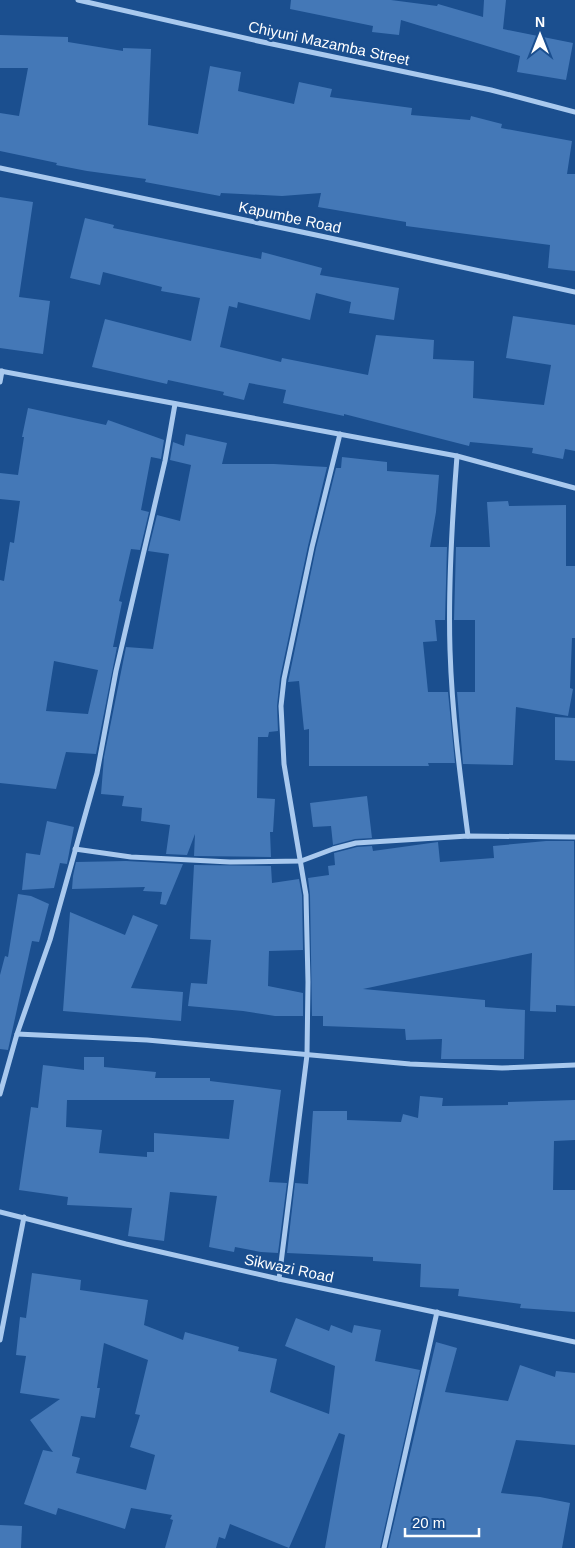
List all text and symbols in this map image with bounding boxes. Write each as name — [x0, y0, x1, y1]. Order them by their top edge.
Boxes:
north arrow — [515, 10, 565, 60]
text: N — [535, 14, 545, 30]
street label: Chiyuni Mazamba Street — [247, 18, 412, 69]
street label: Kapumbe Road — [237, 198, 343, 236]
street label: Sikwazi Road — [243, 1250, 335, 1286]
scale bar — [405, 1506, 479, 1538]
text: 20 m — [412, 1514, 445, 1531]

